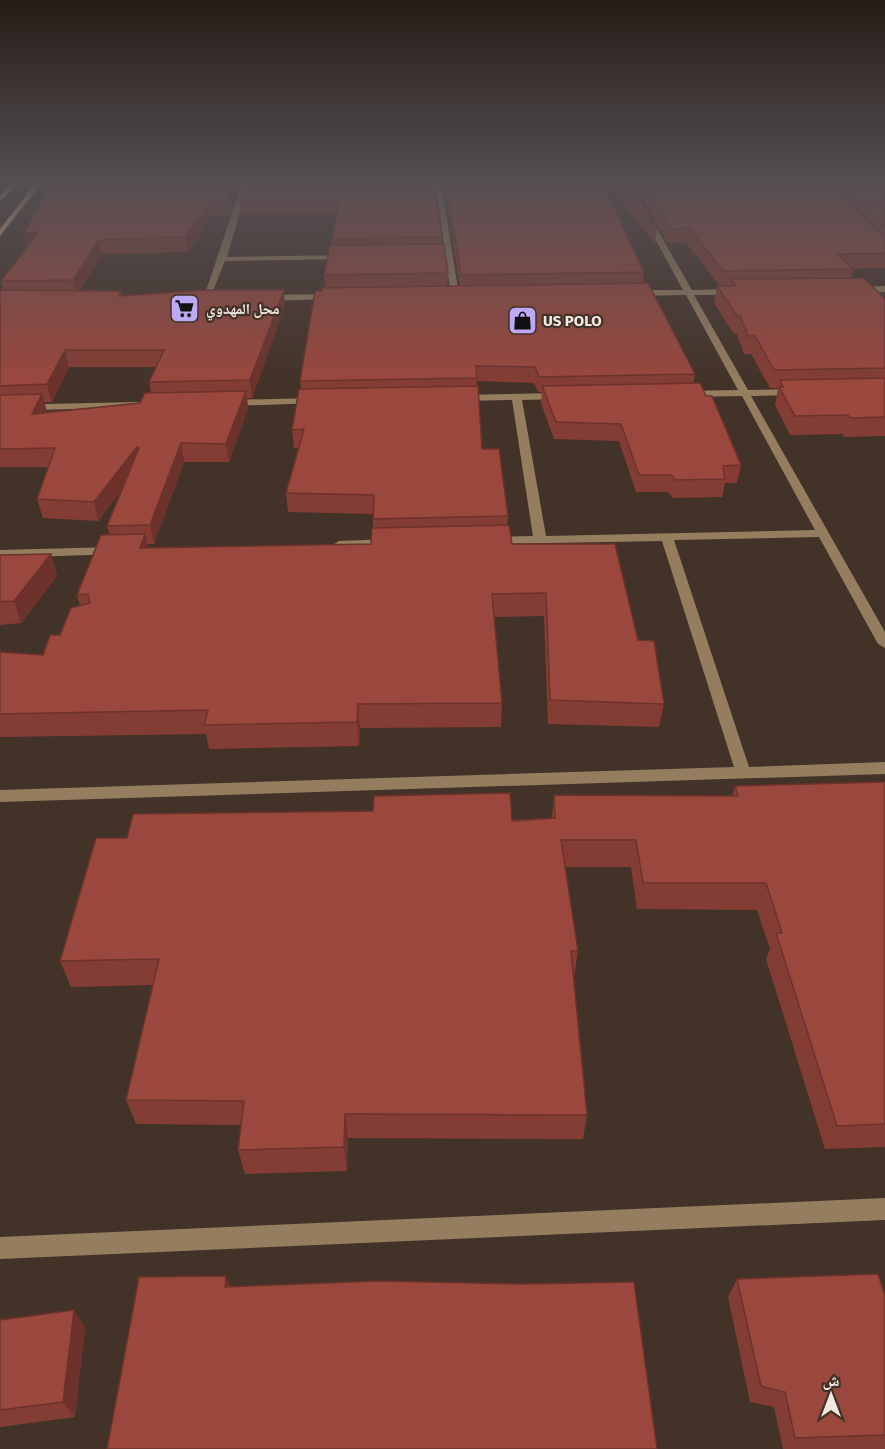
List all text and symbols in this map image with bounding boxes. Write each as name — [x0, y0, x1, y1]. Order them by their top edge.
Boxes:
supermarket icon: محل المهدوي — [169, 293, 201, 325]
place label: محل المهدوي — [206, 300, 280, 321]
shop icon: US POLO — [506, 305, 538, 337]
place label: US POLO — [543, 312, 602, 330]
north arrow — [801, 1365, 861, 1425]
text: ش — [823, 1371, 840, 1390]

